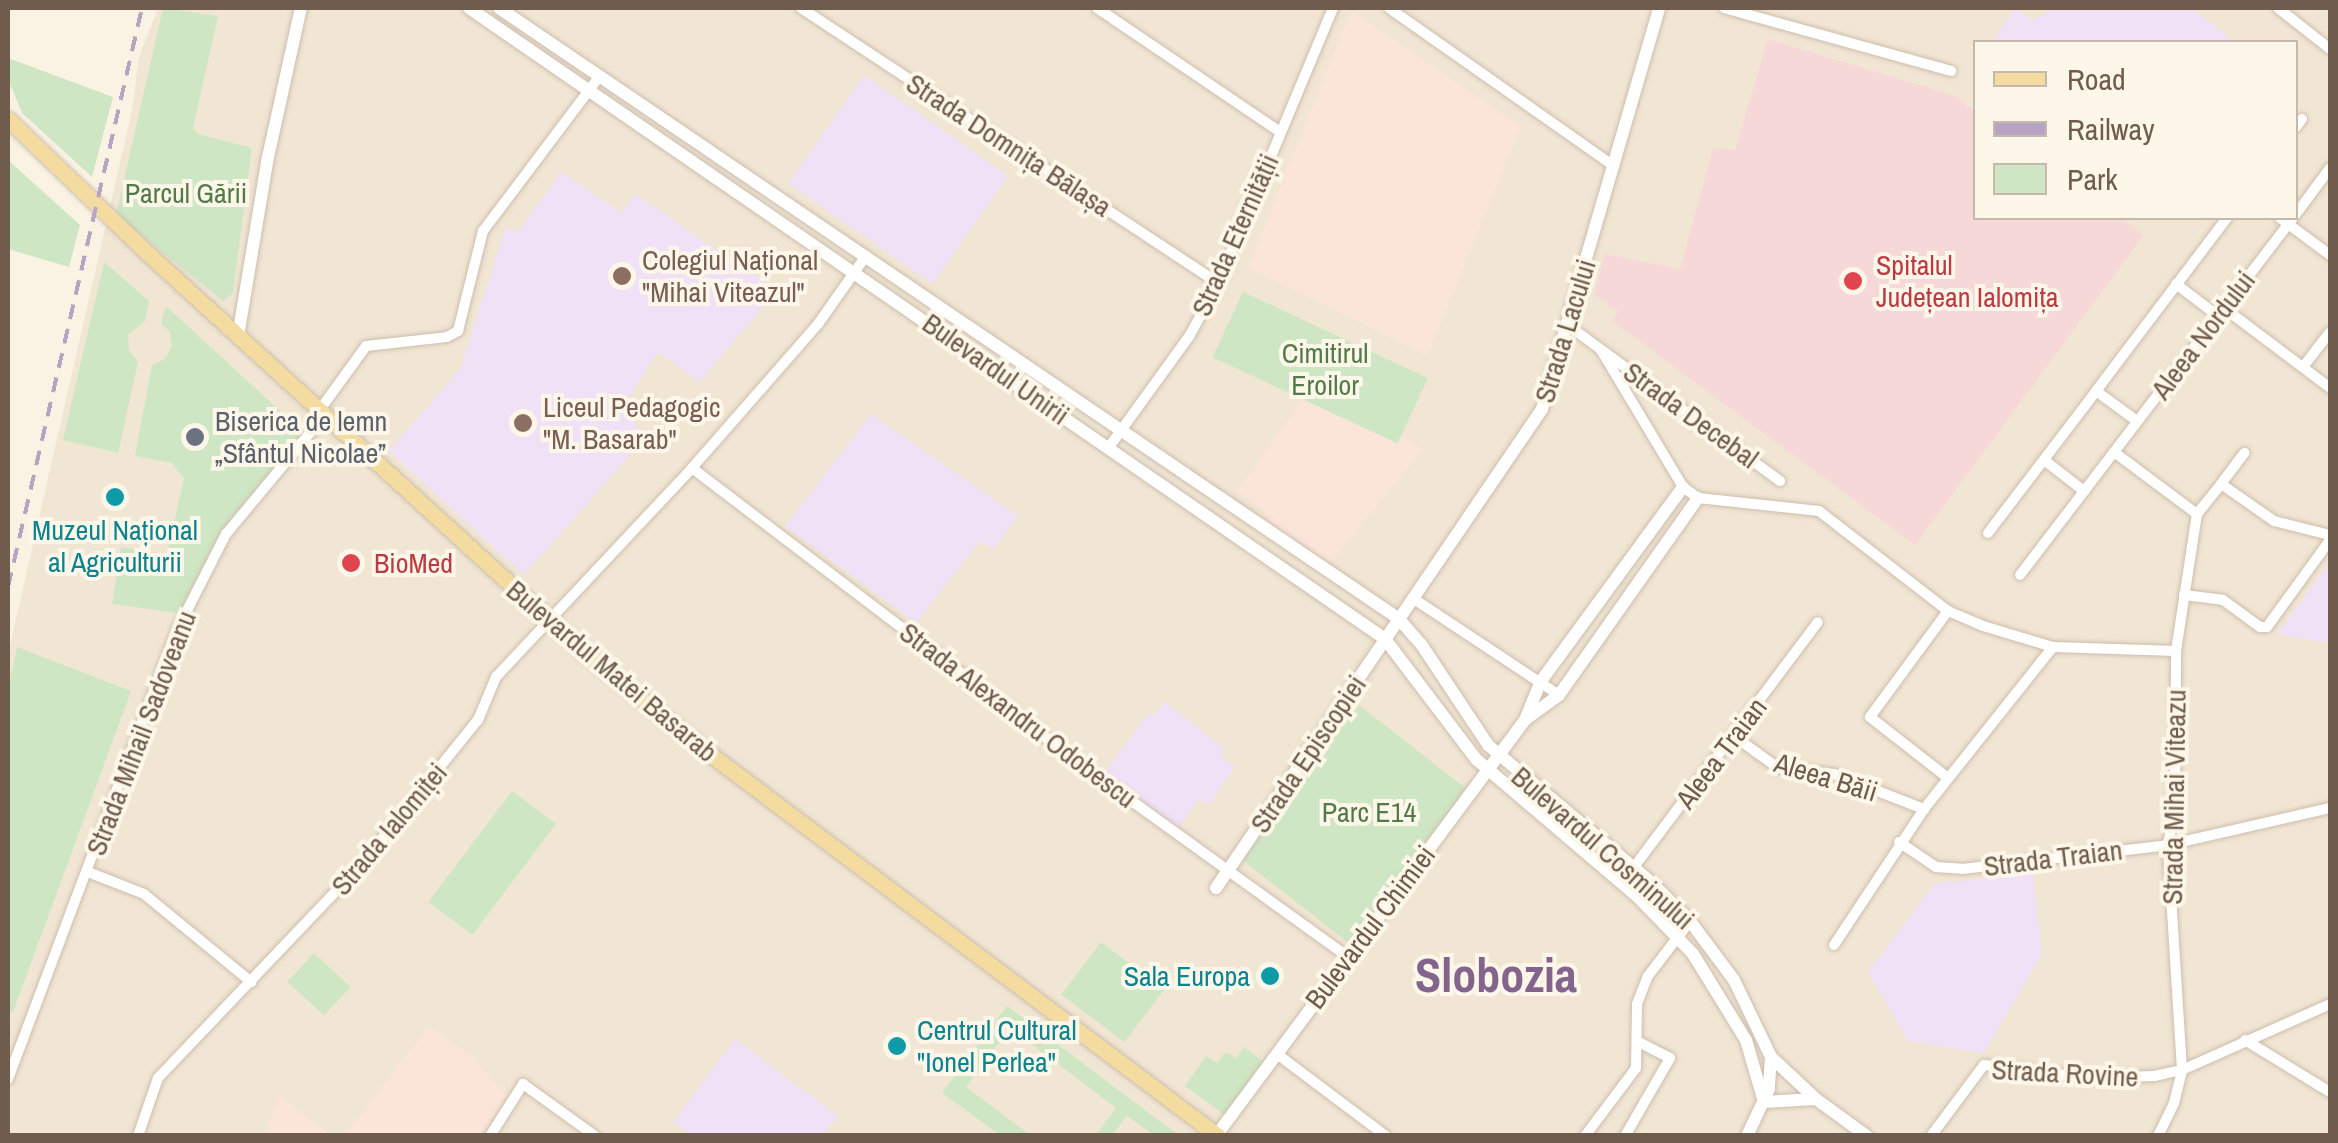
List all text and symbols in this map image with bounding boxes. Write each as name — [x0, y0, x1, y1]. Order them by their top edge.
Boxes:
legend — [1973, 40, 2298, 220]
text: Road — [2067, 59, 2126, 99]
street label: Strada Domnița Bălașa — [900, 66, 1118, 224]
text: Railway — [2067, 109, 2154, 149]
street label: Strada Eternității — [1184, 149, 1286, 321]
text: Park — [2067, 159, 2118, 199]
park label: Parcul Gării — [125, 176, 247, 210]
place label: Colegiul Național "Mihai Viteazul" — [642, 243, 818, 309]
place label: Spitalul Județean Ialomița — [1876, 248, 2059, 314]
street label: Strada Lacului — [1527, 255, 1603, 407]
street label: Aleea Nordului — [2144, 264, 2262, 406]
marker: Colegiul Național "Mihai Viteazul" — [611, 265, 633, 287]
marker: Spitalul Județean Ialomița — [1840, 268, 1866, 294]
street label: Bulevardul Unirii — [916, 306, 1076, 432]
park label: Cimitirul Eroilor — [1282, 336, 1368, 402]
street label: Strada Decebal — [1617, 355, 1765, 475]
place label: Liceul Pedagogic "M. Basarab" — [543, 390, 720, 456]
place label: Biserica de lemn „Sfântul Nicolae” — [215, 404, 387, 470]
marker: Liceul Pedagogic "M. Basarab" — [512, 412, 534, 434]
marker: Biserica de lemn „Sfântul Nicolae” — [184, 426, 206, 448]
marker: Muzeul Național al Agriculturii — [104, 486, 126, 508]
place label: Muzeul Național al Agriculturii — [32, 513, 198, 579]
place label: BioMed — [374, 546, 453, 580]
marker: BioMed — [338, 550, 364, 576]
street label: Bulevardul Matei Basarab — [500, 573, 724, 769]
street label: Strada Mihail Sadoveanu — [79, 606, 203, 860]
street label: Strada Alexandru Odobescu — [893, 615, 1143, 815]
street label: Strada Episcopiei — [1243, 669, 1373, 839]
street label: Strada Mihai Viteazu — [2155, 689, 2193, 905]
street label: Aleea Traian — [1668, 691, 1774, 815]
street label: Aleea Băii — [1770, 745, 1882, 809]
street label: Strada Ialomiței — [324, 756, 454, 902]
street label: Bulevardul Cosminului — [1505, 760, 1701, 936]
park label: Parc E14 — [1322, 795, 1416, 829]
street label: Strada Traian — [1982, 833, 2124, 883]
street label: Bulevardul Chimiei — [1298, 839, 1442, 1015]
district label: Slobozia — [1415, 946, 1577, 1004]
place label: Sala Europa — [1124, 959, 1250, 993]
marker: Sala Europa — [1259, 965, 1281, 987]
place label: Centrul Cultural "Ionel Perlea" — [917, 1013, 1076, 1079]
marker: Centrul Cultural "Ionel Perlea" — [886, 1035, 908, 1057]
street label: Strada Rovine — [1991, 1052, 2139, 1094]

